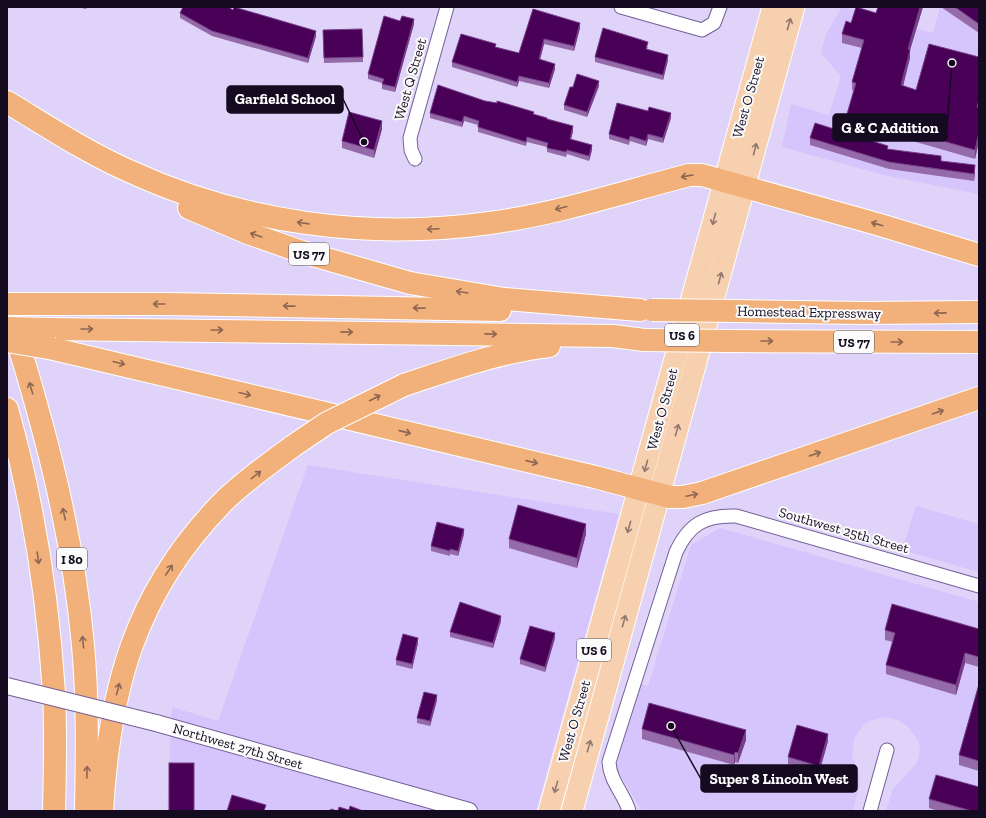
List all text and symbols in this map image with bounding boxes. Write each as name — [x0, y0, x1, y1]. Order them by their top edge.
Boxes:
one-way arrow — [786, 18, 793, 31]
street label: West Q Street — [391, 36, 430, 122]
street label: West O Street — [729, 54, 768, 140]
callout: Garfield School — [227, 86, 343, 113]
text: Garfield School — [235, 90, 335, 108]
callout: G & C Addition — [833, 114, 947, 141]
text: G & C Addition — [841, 119, 939, 137]
one-way arrow — [752, 143, 759, 156]
one-way arrow — [681, 172, 694, 180]
one-way arrow — [555, 205, 568, 212]
one-way arrow — [710, 212, 717, 225]
one-way arrow — [297, 219, 310, 227]
one-way arrow — [870, 220, 883, 227]
one-way arrow — [427, 225, 440, 232]
one-way arrow — [250, 231, 262, 239]
road number: US 77 — [289, 243, 329, 265]
one-way arrow — [716, 272, 724, 285]
one-way arrow — [456, 288, 469, 296]
one-way arrow — [153, 300, 166, 308]
one-way arrow — [283, 302, 296, 310]
street label: Homestead Expressway — [737, 303, 882, 322]
one-way arrow — [413, 305, 426, 312]
one-way arrow — [934, 309, 947, 317]
road number: US 6 — [665, 324, 699, 346]
one-way arrow — [80, 325, 93, 333]
one-way arrow — [210, 326, 223, 334]
one-way arrow — [340, 328, 353, 335]
one-way arrow — [484, 331, 497, 338]
road number: US 77 — [834, 331, 874, 353]
one-way arrow — [760, 337, 773, 345]
one-way arrow — [890, 338, 903, 346]
one-way arrow — [112, 360, 125, 368]
street label: West O Street — [643, 366, 682, 452]
one-way arrow — [27, 381, 34, 394]
one-way arrow — [239, 391, 252, 399]
one-way arrow — [369, 394, 381, 401]
one-way arrow — [931, 408, 944, 415]
one-way arrow — [674, 424, 681, 437]
one-way arrow — [398, 429, 411, 437]
one-way arrow — [808, 450, 821, 457]
one-way arrow — [525, 459, 538, 466]
one-way arrow — [642, 459, 649, 472]
one-way arrow — [250, 470, 261, 479]
one-way arrow — [685, 491, 698, 499]
street label: Southwest 25th Street — [777, 504, 912, 557]
one-way arrow — [59, 507, 67, 520]
one-way arrow — [625, 520, 632, 533]
road number: I 80 — [57, 548, 87, 570]
one-way arrow — [34, 551, 42, 564]
one-way arrow — [165, 565, 173, 576]
one-way arrow — [621, 615, 628, 628]
one-way arrow — [79, 636, 87, 649]
road number: US 6 — [577, 639, 611, 661]
street label: West O Street — [555, 678, 594, 764]
one-way arrow — [115, 683, 122, 696]
street label: Northwest 27th Street — [171, 720, 306, 773]
one-way arrow — [586, 740, 594, 753]
callout: Super 8 Lincoln West — [701, 765, 857, 792]
one-way arrow — [83, 766, 90, 779]
text: Super 8 Lincoln West — [709, 770, 850, 788]
one-way arrow — [552, 780, 559, 793]

